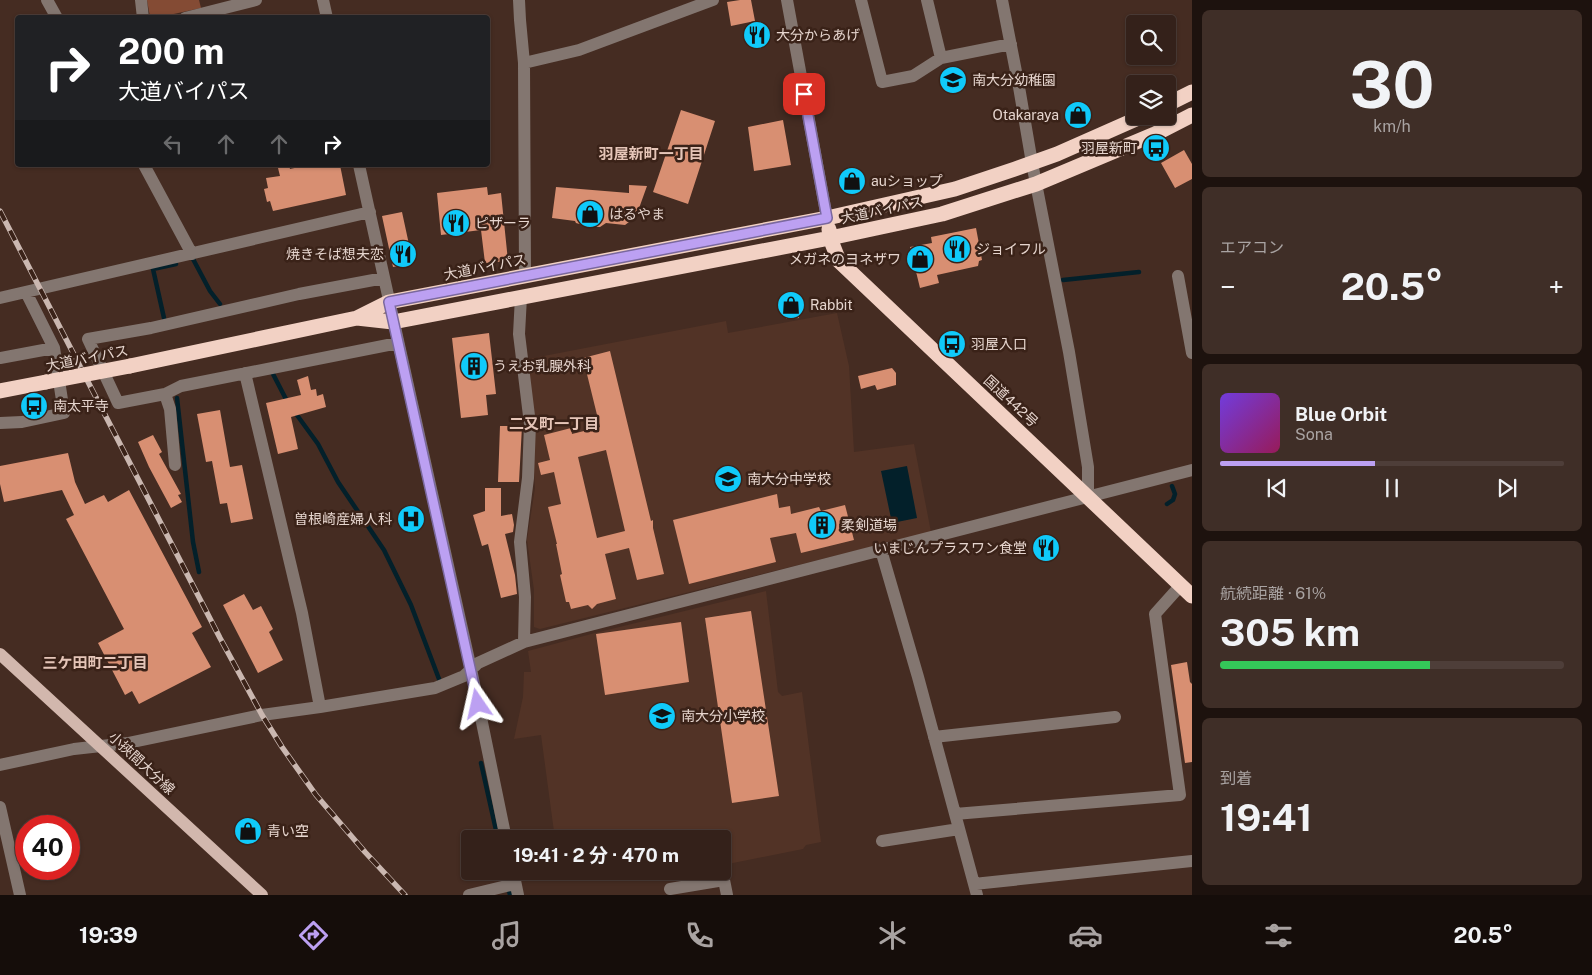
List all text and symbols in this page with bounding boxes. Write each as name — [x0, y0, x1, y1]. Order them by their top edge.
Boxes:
map controls — [1126, 15, 1176, 125]
button: search — [1126, 15, 1176, 65]
restaurant icon: 大分からあげ — [742, 20, 772, 50]
place label: 大分からあげ — [776, 27, 860, 43]
text: 200 m — [118, 31, 224, 72]
icon: right — [35, 35, 100, 100]
text: 30 — [1350, 46, 1434, 123]
school or university icon: 南大分幼稚園 — [938, 65, 968, 95]
place label: 南大分幼稚園 — [972, 72, 1056, 88]
pin — [783, 73, 825, 115]
button: layers — [1126, 75, 1176, 125]
text: 大道バイパス — [118, 78, 250, 104]
icon: arrive — [790, 80, 818, 108]
shop icon: Otakaraya — [1063, 100, 1093, 130]
place label: Otakaraya — [992, 107, 1059, 123]
text: km/h — [1373, 117, 1411, 136]
icon: left — [159, 130, 187, 158]
icon: ahead — [212, 130, 240, 158]
icon: ahead — [265, 130, 293, 158]
icon: right — [318, 130, 346, 158]
bus stop icon: 羽屋新町 — [1141, 133, 1171, 163]
place label: 羽屋新町 — [1081, 140, 1137, 156]
district label: 羽屋新町一丁目 — [598, 145, 704, 162]
shop icon: auショップ — [837, 166, 867, 196]
place label: auショップ — [871, 173, 943, 189]
street label: 大道バイパス — [839, 193, 925, 227]
shop icon: はるやま — [575, 199, 605, 229]
place label: はるやま — [609, 206, 665, 222]
restaurant icon: ピザーラ — [441, 208, 471, 238]
place label: ピザーラ — [475, 215, 531, 231]
restaurant icon: ジョイフル — [942, 234, 972, 264]
text: エアコン — [1220, 238, 1284, 257]
restaurant icon: 焼きそば想夫恋 — [388, 239, 418, 269]
place label: ジョイフル — [976, 241, 1046, 257]
shop icon: メガネのヨネザワ — [905, 244, 935, 274]
place label: 焼きそば想夫恋 — [286, 246, 384, 262]
street label: 大道バイパス — [442, 251, 528, 283]
place label: メガネのヨネザワ — [789, 251, 901, 267]
text: 20.5° — [1341, 264, 1443, 309]
text: − — [1220, 270, 1236, 303]
text: + — [1548, 270, 1564, 303]
shop icon: Rabbit — [776, 290, 806, 320]
place label: Rabbit — [810, 297, 853, 313]
bus stop icon: 羽屋入口 — [937, 329, 967, 359]
place label: 羽屋入口 — [971, 336, 1027, 352]
street label: 大道バイパス — [44, 342, 130, 374]
building icon: うえお乳腺外科 — [459, 351, 489, 381]
place label: うえお乳腺外科 — [493, 358, 591, 374]
street label: 国道442号 — [981, 372, 1041, 430]
bus stop icon: 南太平寺 — [19, 391, 49, 421]
place label: 南太平寺 — [53, 398, 109, 414]
text: Blue Orbit — [1295, 403, 1387, 425]
district label: 二又町一丁目 — [509, 415, 599, 432]
text: Sona — [1295, 425, 1333, 444]
school or university icon: 南大分中学校 — [713, 464, 743, 494]
place label: 南大分中学校 — [747, 471, 831, 487]
icon: previous — [1263, 474, 1291, 502]
icon: pause — [1378, 474, 1406, 502]
icon: next — [1493, 474, 1521, 502]
hospital icon: 曽根崎産婦人科 — [396, 504, 426, 534]
building icon: 柔剣道場 — [807, 510, 837, 540]
place label: 曽根崎産婦人科 — [294, 511, 392, 527]
place label: 柔剣道場 — [841, 517, 897, 533]
restaurant icon: いまじんプラスワン食堂 — [1031, 533, 1061, 563]
place label: いまじんプラスワン食堂 — [873, 540, 1027, 556]
text: 航続距離 · 61% — [1220, 584, 1326, 603]
text: 305 km — [1220, 610, 1360, 655]
district label: 三ケ田町二丁目 — [42, 654, 148, 671]
position arrow — [451, 677, 503, 729]
school or university icon: 南大分小学校 — [647, 701, 677, 731]
place label: 南大分小学校 — [681, 708, 765, 724]
street label: 小挾間大分線 — [106, 729, 178, 797]
text: 到着 — [1220, 769, 1252, 788]
text: 19:41 — [1220, 795, 1313, 840]
speed limit sign: 40 — [15, 815, 80, 880]
shop icon: 青い空 — [233, 816, 263, 846]
place label: 青い空 — [267, 823, 309, 839]
text: 19:41 · 2 分 · 470 m — [513, 844, 679, 866]
icon: directions — [296, 918, 331, 953]
icon: music — [489, 918, 524, 953]
icon: phone — [682, 918, 717, 953]
icon: climate — [875, 918, 910, 953]
icon: car — [1068, 918, 1103, 953]
icon: filters — [1261, 918, 1296, 953]
text: 19:39 — [79, 922, 138, 948]
text: 20.5° — [1454, 922, 1513, 948]

